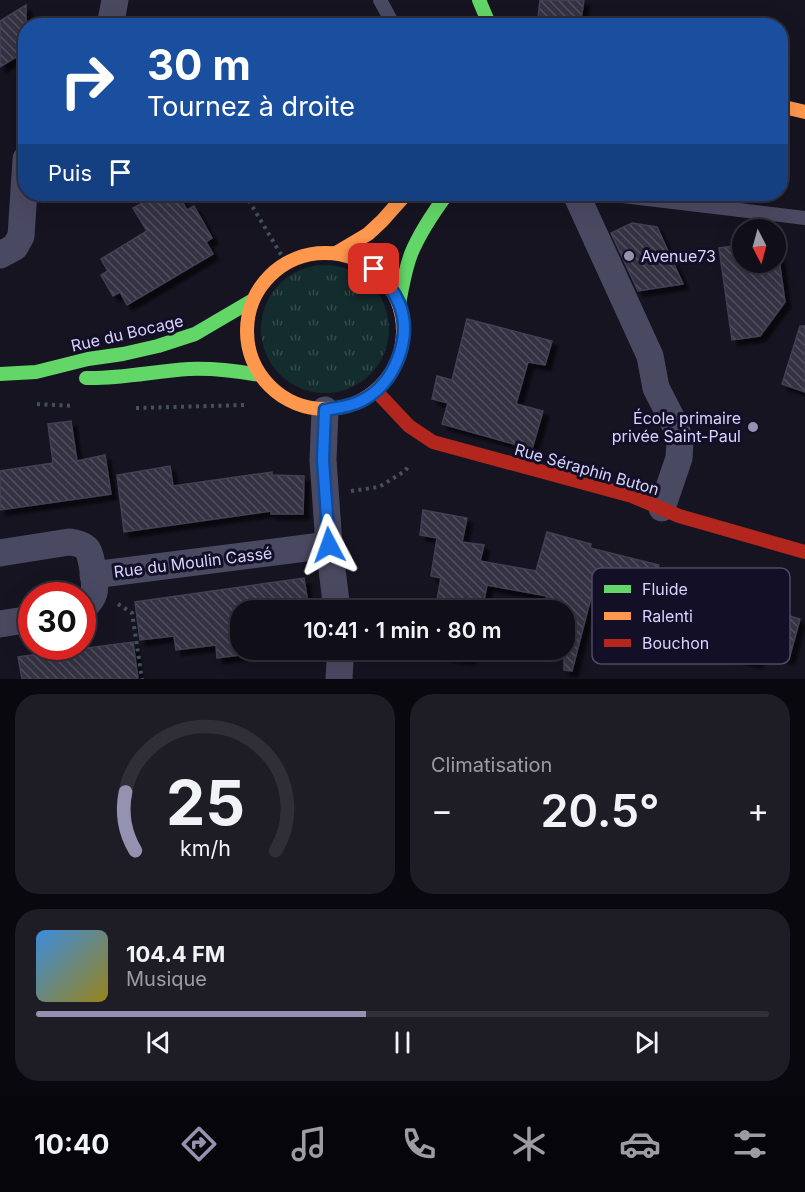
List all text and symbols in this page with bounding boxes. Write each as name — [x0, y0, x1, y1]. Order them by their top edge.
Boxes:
text: 30 m — [147, 39, 251, 90]
icon: right — [48, 42, 126, 120]
text: Tournez à droite — [147, 90, 355, 123]
icon: arrive — [104, 156, 137, 189]
text: Puis — [48, 160, 92, 186]
north arrow — [732, 219, 786, 273]
map controls — [732, 219, 786, 273]
pin — [348, 243, 399, 294]
place label: Avenue73 — [641, 246, 716, 266]
marker: Avenue73 — [622, 249, 636, 263]
icon: arrive — [357, 252, 390, 285]
street label: Rue du Bocage — [69, 310, 185, 356]
place label: École primaire privée Saint-Paul — [612, 408, 741, 446]
marker: École primaire privée Saint-Paul — [746, 420, 760, 434]
street label: Rue Séraphin Buton — [512, 439, 662, 499]
position arrow — [297, 513, 361, 577]
street label: Rue du Moulin Cassé — [113, 542, 273, 582]
legend — [592, 568, 790, 664]
text: Fluide — [642, 579, 688, 599]
speed limit sign: 30 — [18, 582, 96, 660]
text: Ralenti — [642, 606, 693, 626]
text: 10:41 · 1 min · 80 m — [303, 617, 502, 643]
text: Bouchon — [642, 633, 709, 653]
text: Climatisation — [431, 753, 552, 777]
text: 25 — [165, 765, 245, 840]
text: 20.5° — [540, 783, 660, 838]
text: − — [431, 790, 453, 830]
text: + — [747, 790, 769, 830]
text: km/h — [180, 835, 230, 861]
text: 104.4 FM — [126, 941, 225, 967]
text: Musique — [126, 967, 207, 991]
icon: previous — [142, 1026, 175, 1059]
icon: pause — [386, 1026, 419, 1059]
icon: next — [630, 1026, 663, 1059]
icon: directions — [178, 1123, 220, 1165]
icon: music — [288, 1123, 330, 1165]
icon: phone — [398, 1123, 440, 1165]
icon: climate — [508, 1123, 550, 1165]
icon: car — [619, 1123, 661, 1165]
icon: filters — [729, 1123, 771, 1165]
text: 10:40 — [34, 1128, 109, 1161]

